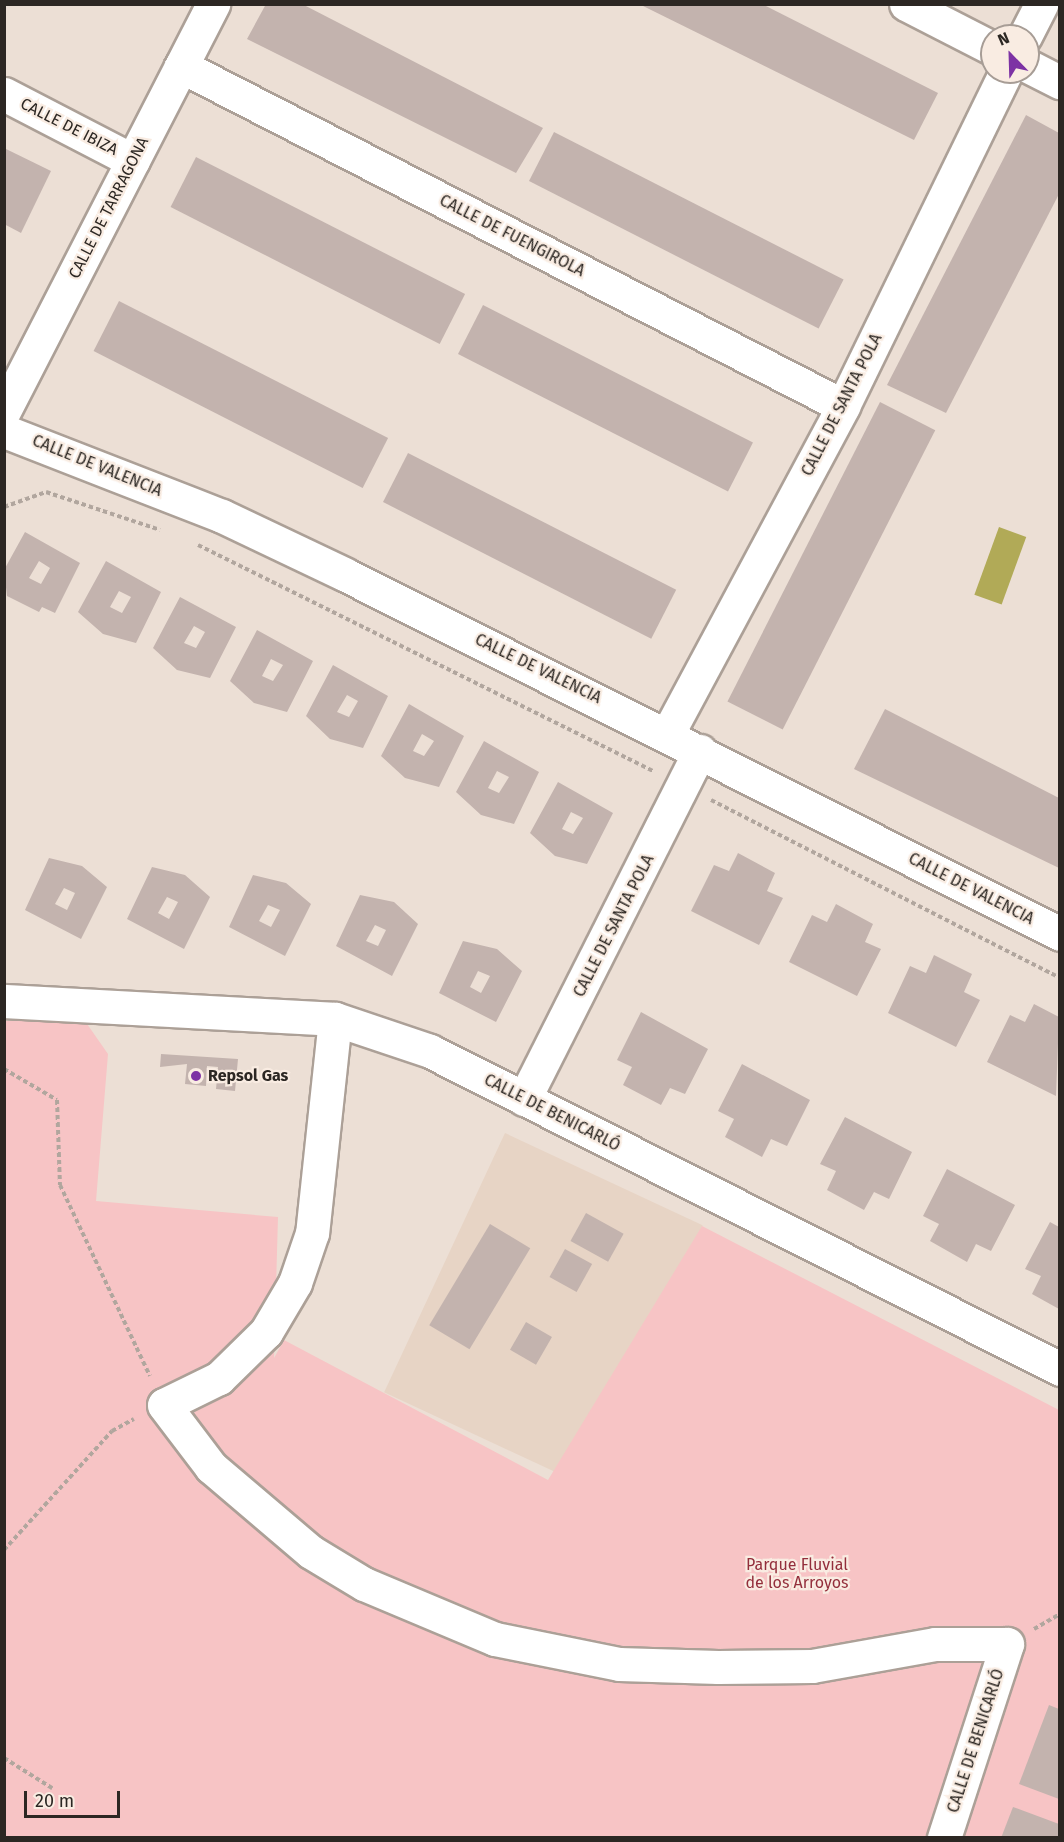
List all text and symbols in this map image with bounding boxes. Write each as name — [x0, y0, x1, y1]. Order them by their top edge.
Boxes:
north arrow — [980, 24, 1040, 84]
text: N — [995, 28, 1012, 50]
street label: CALLE DE IBIZA — [17, 94, 121, 160]
street label: CALLE DE TARRAGONA — [65, 134, 153, 282]
street label: CALLE DE FUENGIROLA — [436, 191, 588, 281]
street label: CALLE DE SANTA POLA — [798, 331, 886, 479]
street label: CALLE DE VALENCIA — [29, 431, 165, 501]
street label: CALLE DE VALENCIA — [472, 630, 604, 708]
street label: CALLE DE VALENCIA — [905, 849, 1037, 929]
street label: CALLE DE SANTA POLA — [570, 852, 658, 1000]
place label: Repsol Gas — [208, 1066, 288, 1086]
marker: Repsol Gas — [189, 1069, 203, 1083]
street label: CALLE DE BENICARLÓ — [481, 1070, 623, 1156]
park label: Parque Fluvial de los Arroyos — [745, 1555, 849, 1593]
street label: CALLE DE BENICARLÓ — [944, 1667, 1008, 1815]
scale bar — [27, 1779, 123, 1817]
text: 20 m — [35, 1790, 74, 1812]

